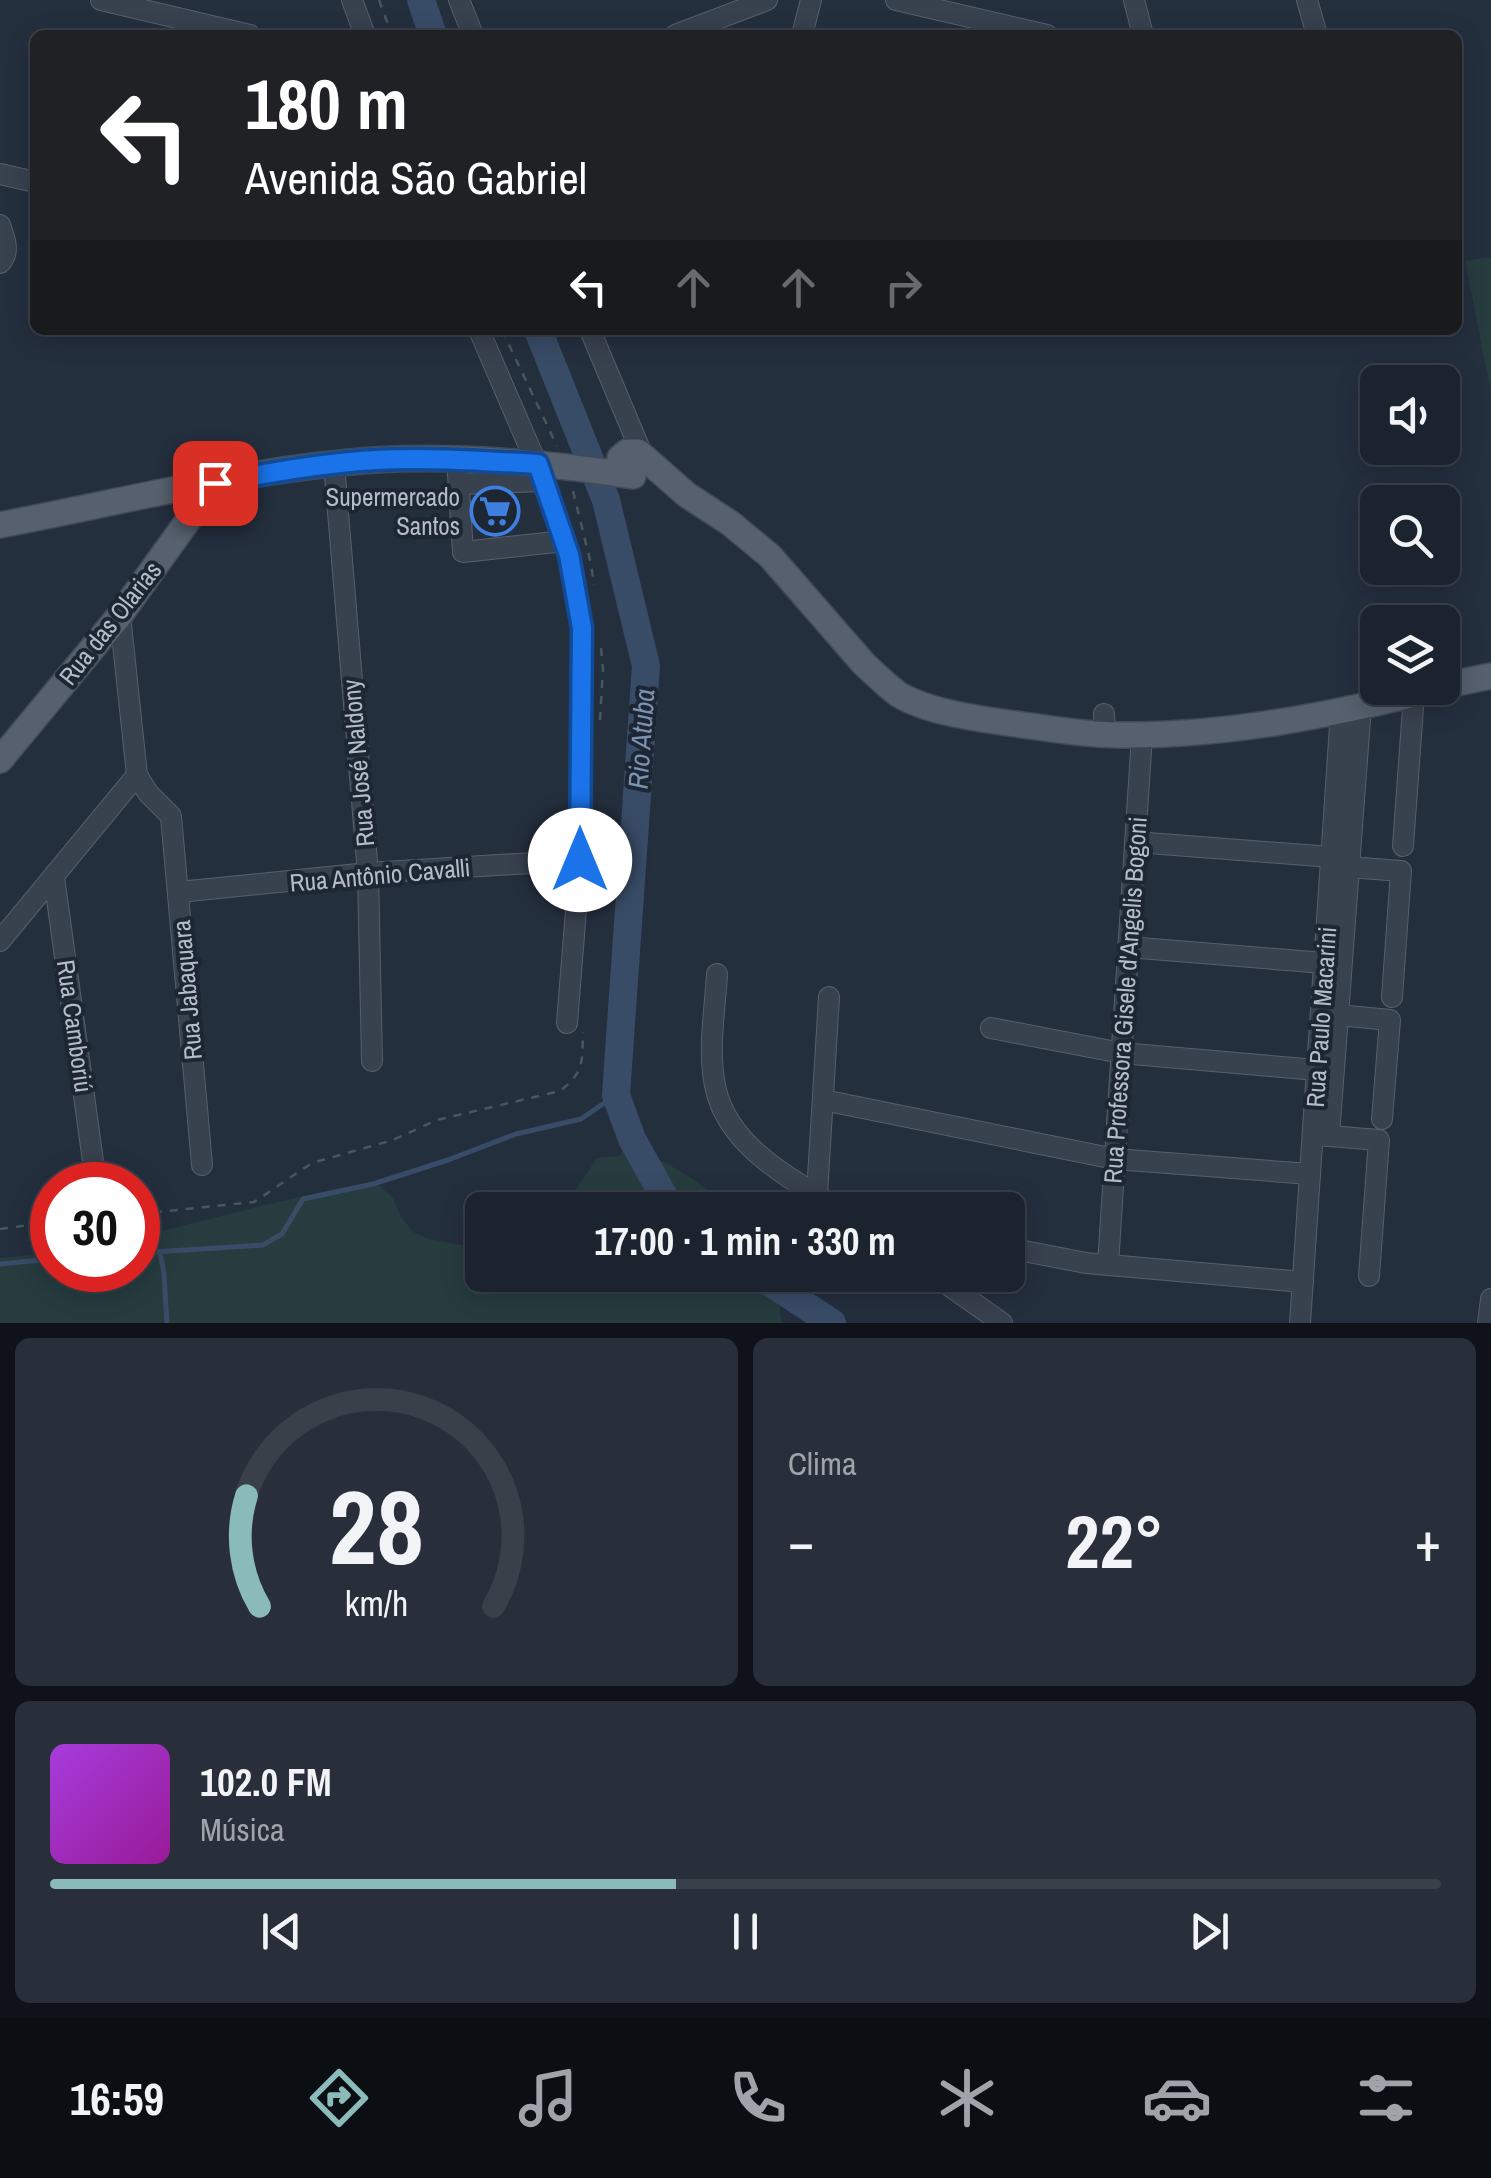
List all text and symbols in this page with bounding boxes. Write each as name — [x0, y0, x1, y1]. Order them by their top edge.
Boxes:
text: 180 m — [245, 57, 408, 151]
icon: left — [80, 70, 210, 200]
text: Avenida São Gabriel — [245, 147, 587, 208]
icon: left — [561, 260, 616, 315]
icon: ahead — [666, 260, 721, 315]
icon: ahead — [771, 260, 826, 315]
icon: right — [876, 260, 931, 315]
map controls — [1360, 365, 1460, 705]
button: sound — [1360, 365, 1460, 465]
pin — [173, 441, 258, 526]
icon: arrive — [188, 456, 243, 511]
place label: Supermercado Santos — [326, 480, 460, 543]
supermarket icon: Supermercado Santos — [469, 485, 521, 537]
button: search — [1360, 485, 1460, 585]
street label: Rua das Olarias — [51, 554, 169, 692]
button: layers — [1360, 605, 1460, 705]
street label: Rua José Naldony — [334, 677, 382, 848]
water label: Rio Atuba — [619, 688, 663, 790]
position arrow — [528, 808, 632, 912]
street label: Rua Professora Gisele d'Angelis Bogoni — [1095, 816, 1155, 1184]
street label: Rua Antônio Cavalli — [288, 850, 472, 900]
street label: Rua Jabaquara — [164, 918, 210, 1061]
street label: Rua Paulo Macarini — [1298, 925, 1344, 1109]
street label: Rua Camboriú — [49, 958, 101, 1094]
speed limit sign: 30 — [30, 1162, 160, 1292]
text: 17:00 · 1 min · 330 m — [594, 1216, 896, 1267]
text: Clima — [788, 1442, 857, 1485]
text: 28 — [329, 1456, 424, 1596]
text: 22° — [1065, 1490, 1164, 1591]
text: − — [788, 1504, 814, 1578]
text: + — [1415, 1504, 1441, 1578]
text: km/h — [345, 1579, 408, 1627]
text: 102.0 FM — [200, 1757, 332, 1808]
text: Música — [200, 1808, 285, 1851]
icon: previous — [254, 1904, 309, 1959]
icon: pause — [718, 1904, 773, 1959]
icon: next — [1182, 1904, 1237, 1959]
icon: directions — [304, 2063, 374, 2133]
icon: music — [513, 2063, 583, 2133]
icon: phone — [723, 2063, 793, 2133]
icon: climate — [932, 2063, 1002, 2133]
icon: car — [1142, 2063, 1212, 2133]
icon: filters — [1351, 2063, 1421, 2133]
text: 16:59 — [70, 2068, 164, 2129]

